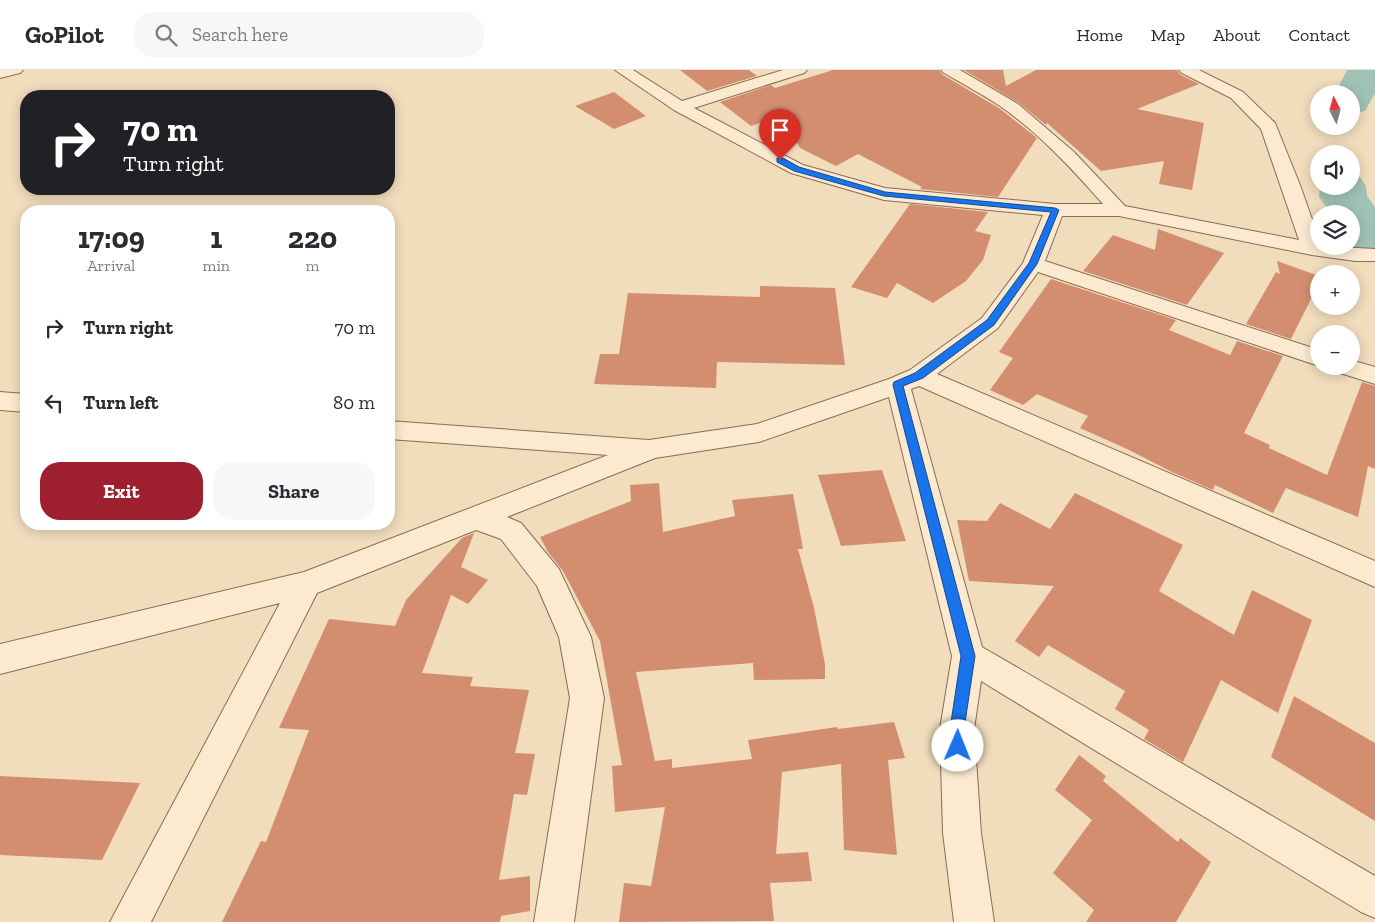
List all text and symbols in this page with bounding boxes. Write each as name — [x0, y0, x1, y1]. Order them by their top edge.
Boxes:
search box — [134, 12, 484, 57]
text: GoPilot — [25, 20, 104, 49]
icon: search — [152, 21, 180, 49]
text: Search here — [192, 23, 288, 46]
text: Home — [1076, 24, 1123, 46]
text: Map — [1151, 24, 1185, 46]
text: About — [1213, 24, 1260, 46]
text: Contact — [1288, 24, 1350, 46]
north arrow — [1310, 85, 1360, 135]
map controls — [1310, 85, 1360, 375]
text: 70 m — [123, 108, 198, 150]
pin — [759, 109, 801, 160]
icon: right — [40, 110, 105, 175]
icon: arrive — [766, 116, 794, 144]
button: sound — [1310, 145, 1360, 195]
text: Turn right — [123, 150, 224, 177]
button: layers — [1310, 205, 1360, 255]
text: 17:09 — [78, 220, 145, 256]
text: 1 — [210, 220, 222, 256]
text: 220 — [288, 220, 337, 256]
text: Arrival — [87, 256, 135, 275]
text: min — [203, 256, 230, 275]
text: m — [306, 256, 319, 275]
button: + — [1310, 265, 1360, 315]
icon: right — [40, 314, 68, 342]
text: Turn right — [83, 316, 173, 339]
text: 70 m — [334, 316, 375, 339]
button: − — [1310, 325, 1360, 375]
icon: left — [40, 389, 68, 417]
text: Turn left — [83, 391, 158, 414]
text: 80 m — [333, 391, 375, 414]
button: Exit — [40, 462, 203, 520]
button: Share — [213, 462, 375, 520]
position arrow — [931, 719, 983, 771]

